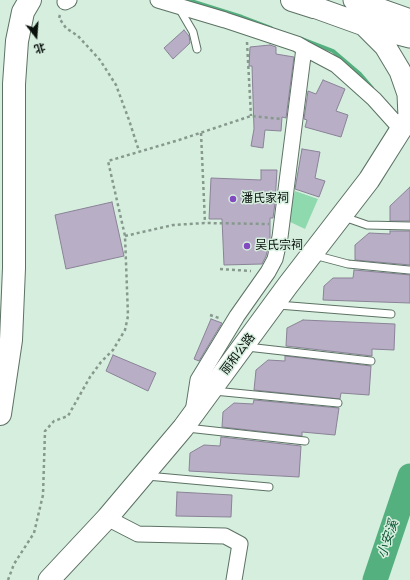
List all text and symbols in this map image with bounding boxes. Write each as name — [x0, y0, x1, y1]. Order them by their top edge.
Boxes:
north arrow — [16, 16, 56, 56]
text: 北 — [32, 40, 47, 56]
place label: 潘氏家祠 — [241, 192, 289, 206]
marker: 潘氏家祠 — [228, 194, 238, 204]
place label: 吴氏宗祠 — [255, 239, 303, 253]
marker: 吴氏宗祠 — [242, 241, 252, 251]
street label: 丽和公路 — [218, 330, 258, 378]
water label: 小安溪 — [374, 518, 402, 560]

